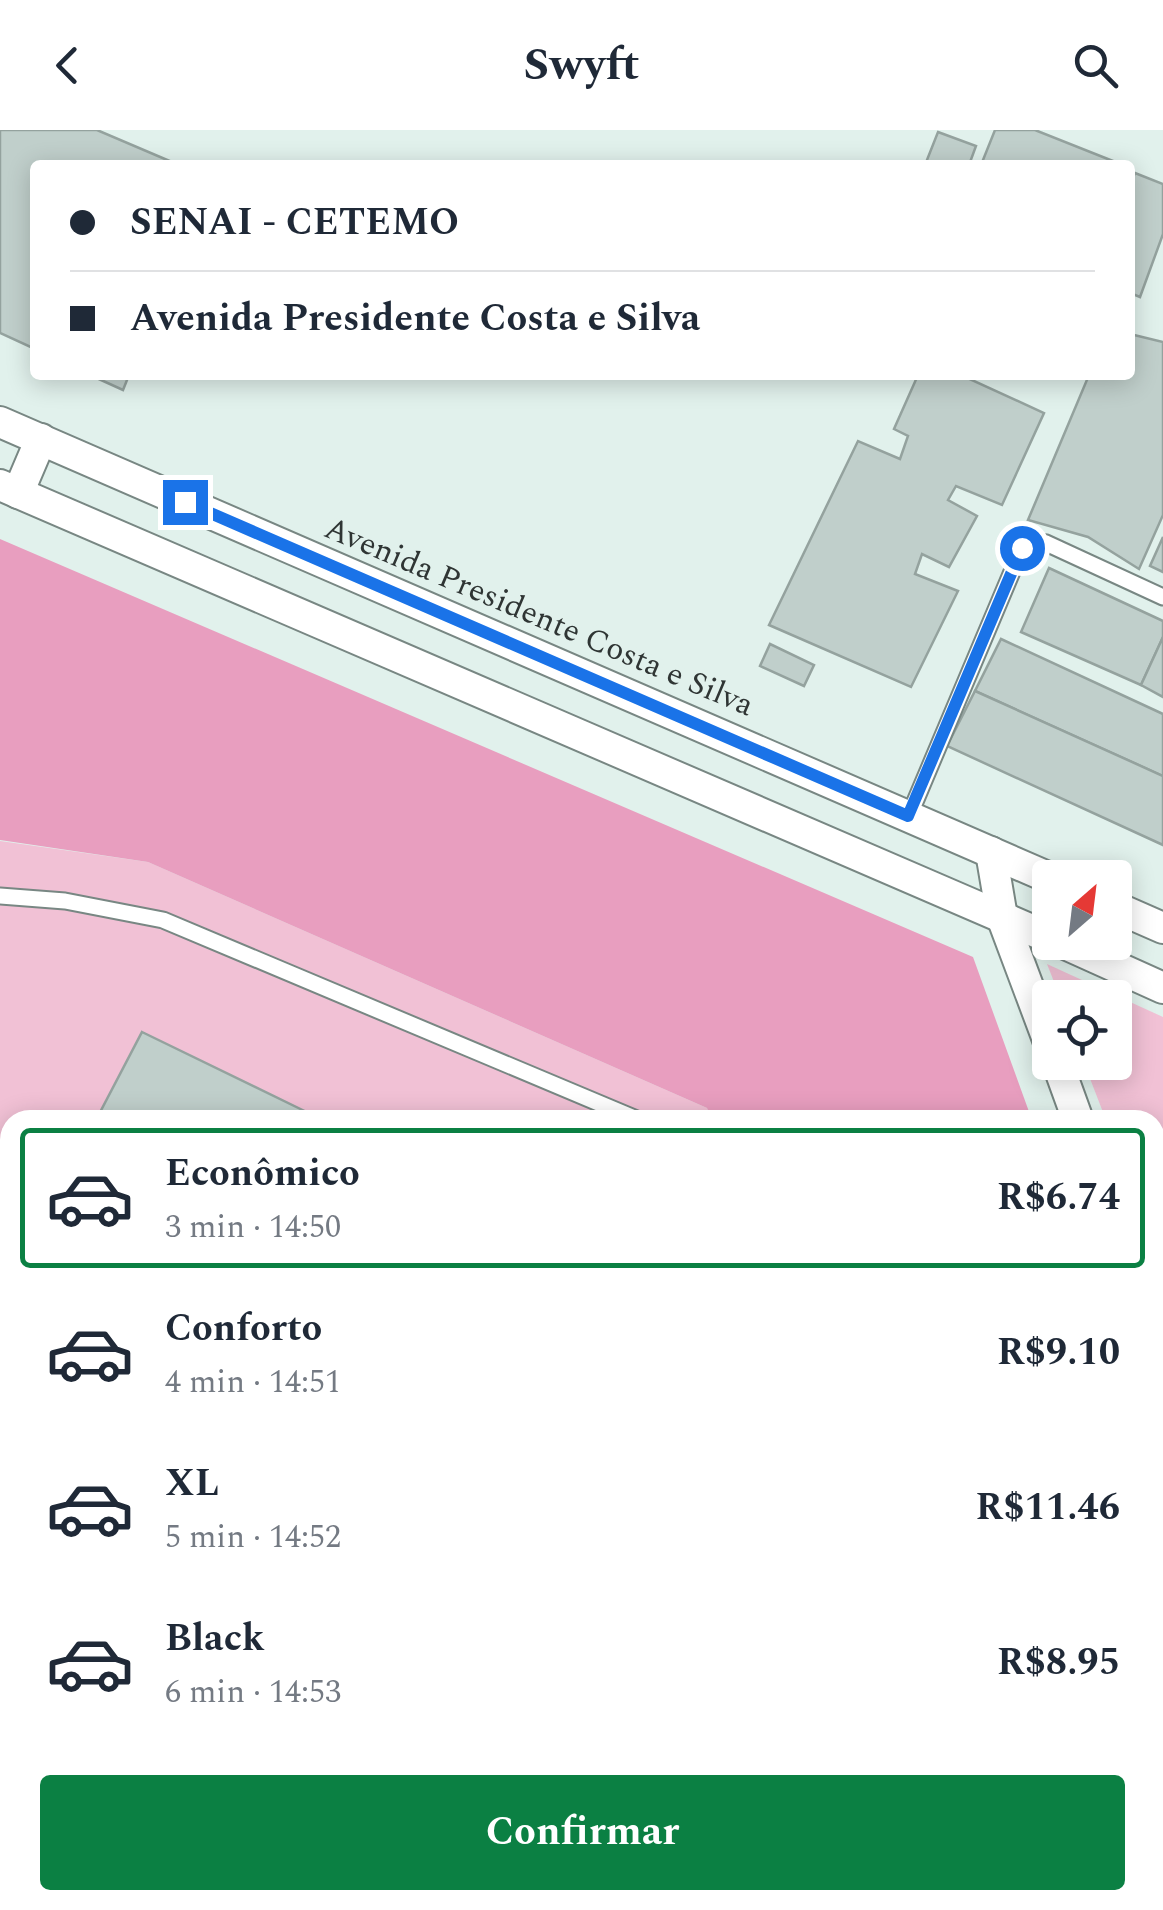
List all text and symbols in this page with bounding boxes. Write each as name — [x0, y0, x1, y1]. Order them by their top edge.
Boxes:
text: Swyft — [524, 31, 639, 100]
icon: back — [40, 38, 95, 93]
icon: search — [1068, 38, 1123, 93]
text: SENAI - CETEMO — [130, 194, 459, 252]
text: Avenida Presidente Costa e Silva — [130, 290, 700, 348]
route end — [163, 480, 208, 525]
street label: Avenida Presidente Costa e Silva — [317, 504, 762, 730]
route start — [1000, 526, 1045, 571]
north arrow — [1032, 860, 1132, 960]
map controls — [1032, 860, 1132, 1080]
button: locate — [1032, 980, 1132, 1080]
text: Econômico — [165, 1145, 360, 1203]
icon: car — [45, 1153, 135, 1243]
text: R$6.74 — [997, 1169, 1120, 1227]
text: 3 min · 14:50 — [165, 1203, 341, 1252]
text: Conforto — [165, 1300, 322, 1358]
icon: car — [45, 1308, 135, 1398]
text: R$9.10 — [997, 1324, 1120, 1382]
text: 4 min · 14:51 — [165, 1358, 341, 1407]
text: XL — [165, 1455, 219, 1513]
icon: car — [45, 1463, 135, 1553]
text: R$11.46 — [976, 1479, 1120, 1537]
text: 5 min · 14:52 — [165, 1513, 341, 1562]
text: Black — [165, 1610, 265, 1668]
icon: car — [45, 1618, 135, 1708]
text: R$8.95 — [997, 1634, 1120, 1692]
text: 6 min · 14:53 — [165, 1668, 341, 1717]
button: Confirmar — [40, 1775, 1125, 1890]

